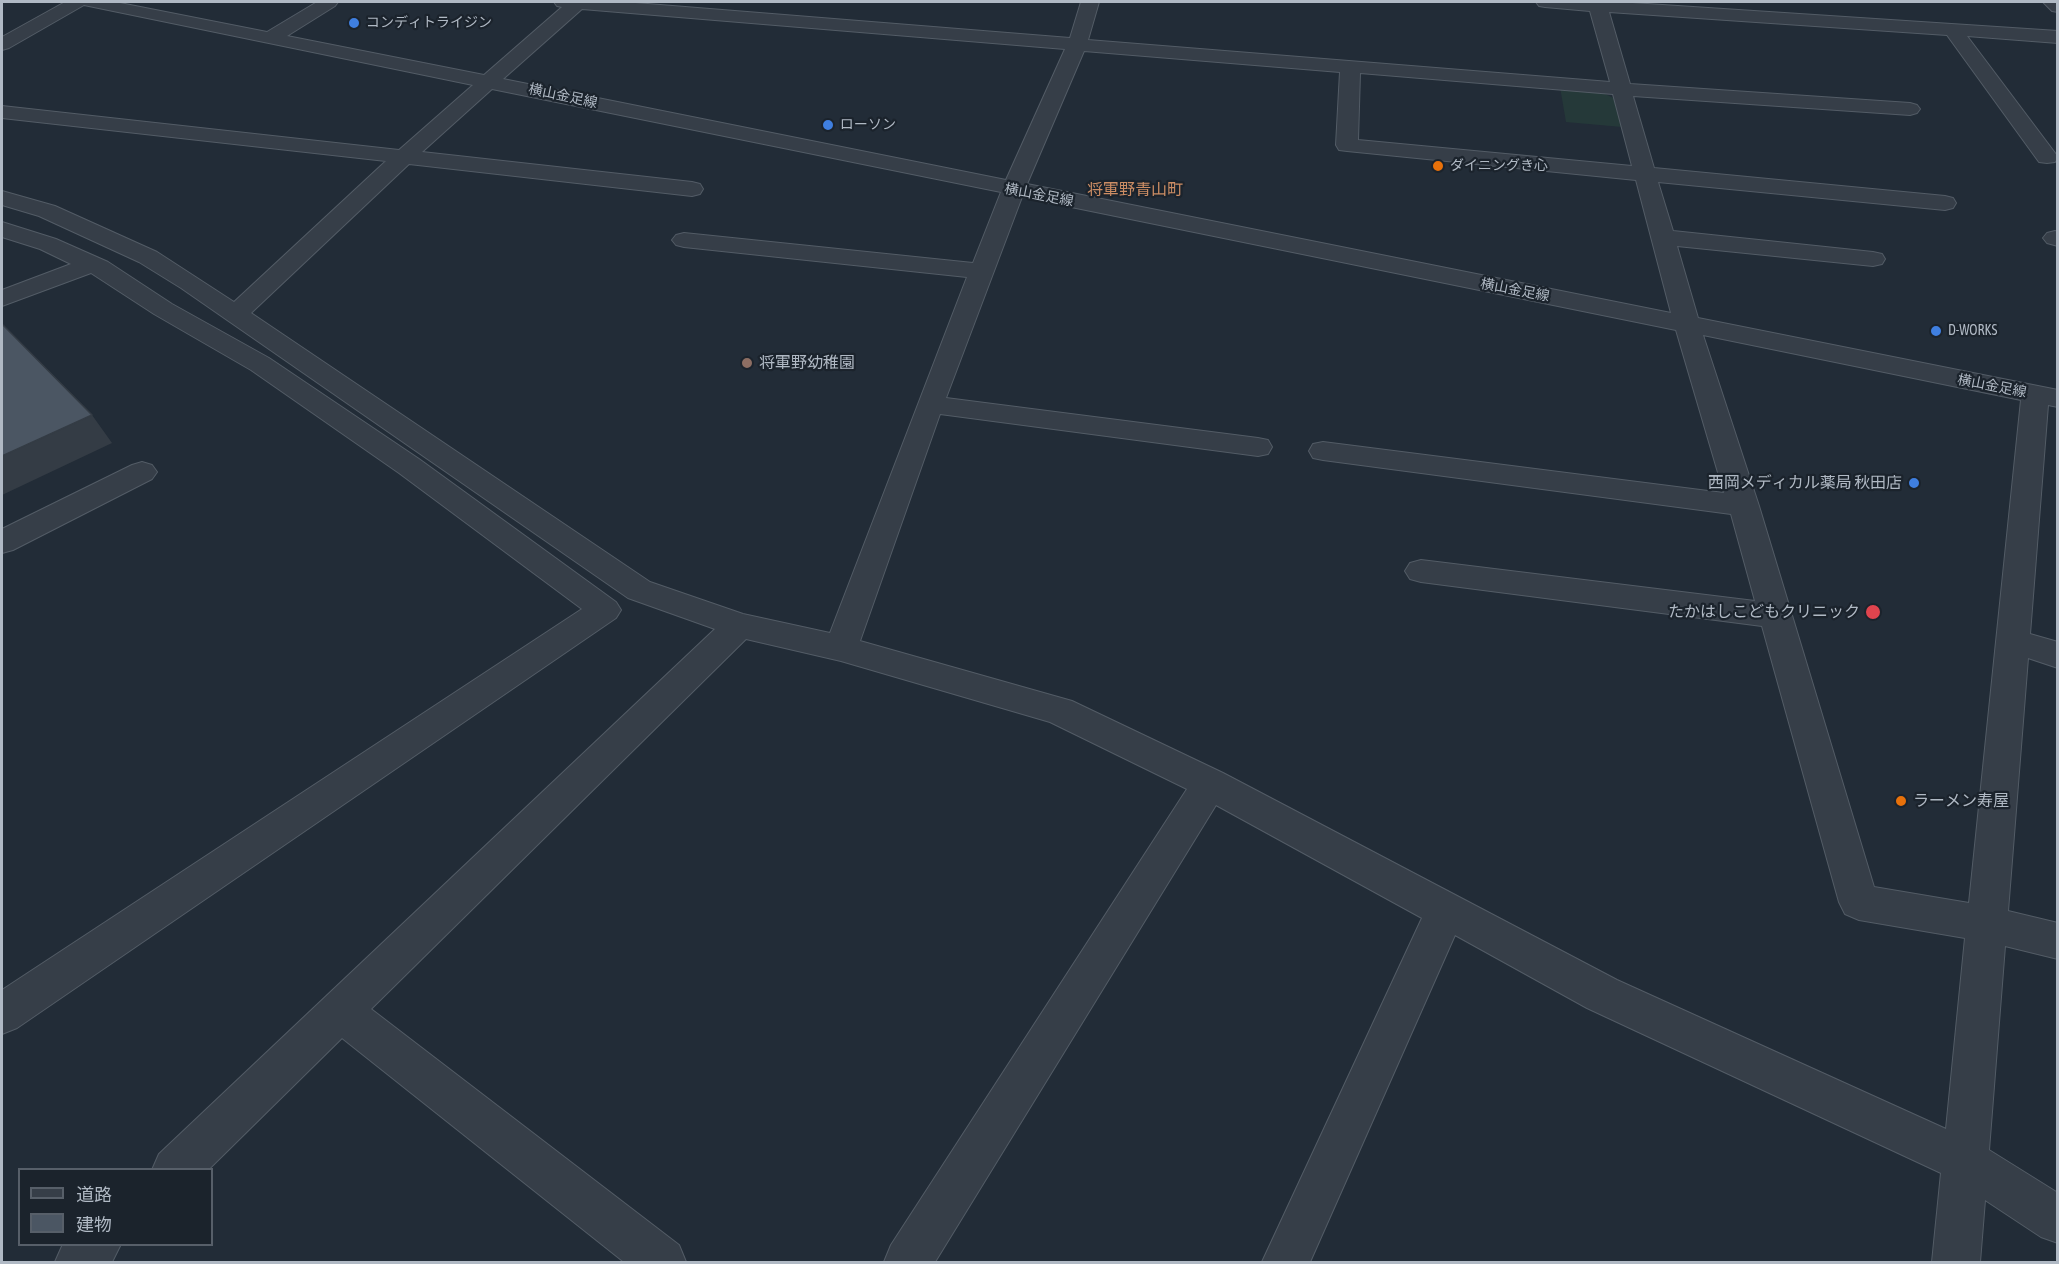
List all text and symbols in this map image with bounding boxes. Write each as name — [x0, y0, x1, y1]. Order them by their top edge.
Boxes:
place label: コンディトライジン — [366, 15, 492, 31]
marker: コンディトライジン — [347, 16, 361, 30]
street label: 横山金足線 — [527, 81, 599, 111]
place label: ローソン — [840, 117, 896, 133]
marker: ローソン — [821, 118, 835, 132]
place label: ダイニングき心 — [1450, 158, 1548, 174]
marker: ダイニングき心 — [1431, 159, 1445, 173]
street label: 横山金足線 — [1003, 180, 1075, 210]
district label: 将軍野青山町 — [1087, 180, 1183, 200]
street label: 横山金足線 — [1479, 275, 1551, 305]
place label: D-WORKS — [1948, 323, 1997, 339]
marker: D-WORKS — [1929, 324, 1943, 338]
place label: 将軍野幼稚園 — [759, 353, 855, 373]
marker: 将軍野幼稚園 — [740, 356, 754, 370]
street label: 横山金足線 — [1956, 371, 2028, 401]
place label: 西岡メディカル薬局 秋田店 — [1708, 473, 1902, 493]
marker: 西岡メディカル薬局 秋田店 — [1907, 476, 1921, 490]
place label: たかはしこどもクリニック — [1668, 602, 1860, 622]
marker: たかはしこどもクリニック — [1864, 603, 1882, 621]
place label: ラーメン寿屋 — [1913, 791, 2009, 811]
marker: ラーメン寿屋 — [1894, 794, 1908, 808]
legend — [18, 1168, 213, 1246]
text: 道路 — [76, 1184, 112, 1205]
text: 建物 — [76, 1214, 112, 1235]

